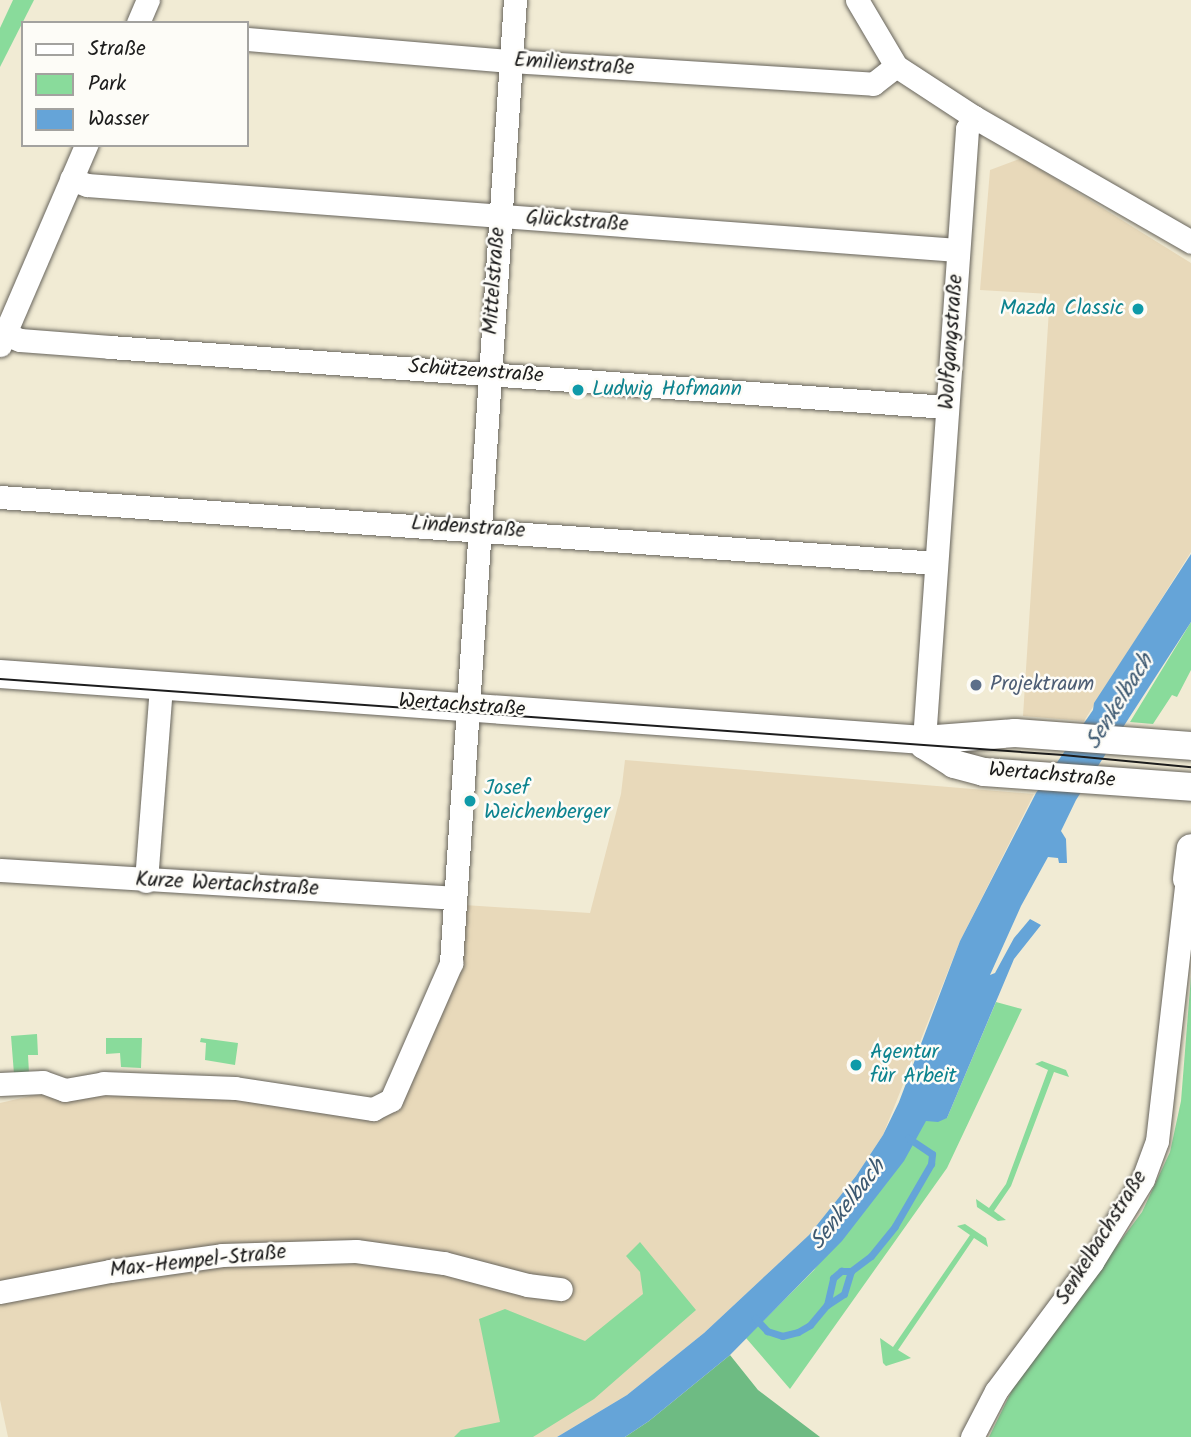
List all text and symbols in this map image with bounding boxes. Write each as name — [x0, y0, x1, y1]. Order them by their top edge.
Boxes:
legend — [21, 21, 248, 147]
text: Straße — [88, 33, 146, 66]
street label: Emilienstraße — [513, 48, 635, 82]
text: Park — [88, 68, 126, 101]
text: Wasser — [88, 103, 149, 136]
street label: Glückstraße — [525, 206, 629, 238]
street label: Mittelstraße — [479, 226, 511, 336]
street label: Wolfgangstraße — [935, 273, 969, 411]
place label: Mazda Classic — [1000, 296, 1124, 322]
marker: Mazda Classic — [1130, 301, 1146, 317]
street label: Schützenstraße — [408, 355, 544, 389]
place label: Ludwig Hofmann — [592, 377, 742, 403]
marker: Ludwig Hofmann — [570, 382, 586, 398]
street label: Lindenstraße — [410, 511, 526, 545]
water label: Senkelbach — [1080, 649, 1160, 755]
place label: Projektraum — [990, 672, 1094, 698]
marker: Projektraum — [968, 677, 984, 693]
street label: Wertachstraße — [398, 689, 526, 723]
street label: Wertachstraße — [988, 758, 1116, 794]
place label: Josef Weichenberger — [484, 776, 610, 826]
marker: Josef Weichenberger — [462, 793, 478, 809]
street label: Kurze Wertachstraße — [135, 868, 319, 902]
place label: Agentur für Arbeit — [870, 1040, 957, 1090]
marker: Agentur für Arbeit — [848, 1057, 864, 1073]
water label: Senkelbach — [804, 1154, 892, 1256]
street label: Senkelbachstraße — [1051, 1166, 1153, 1310]
street label: Max-Hempel-Straße — [108, 1240, 288, 1284]

